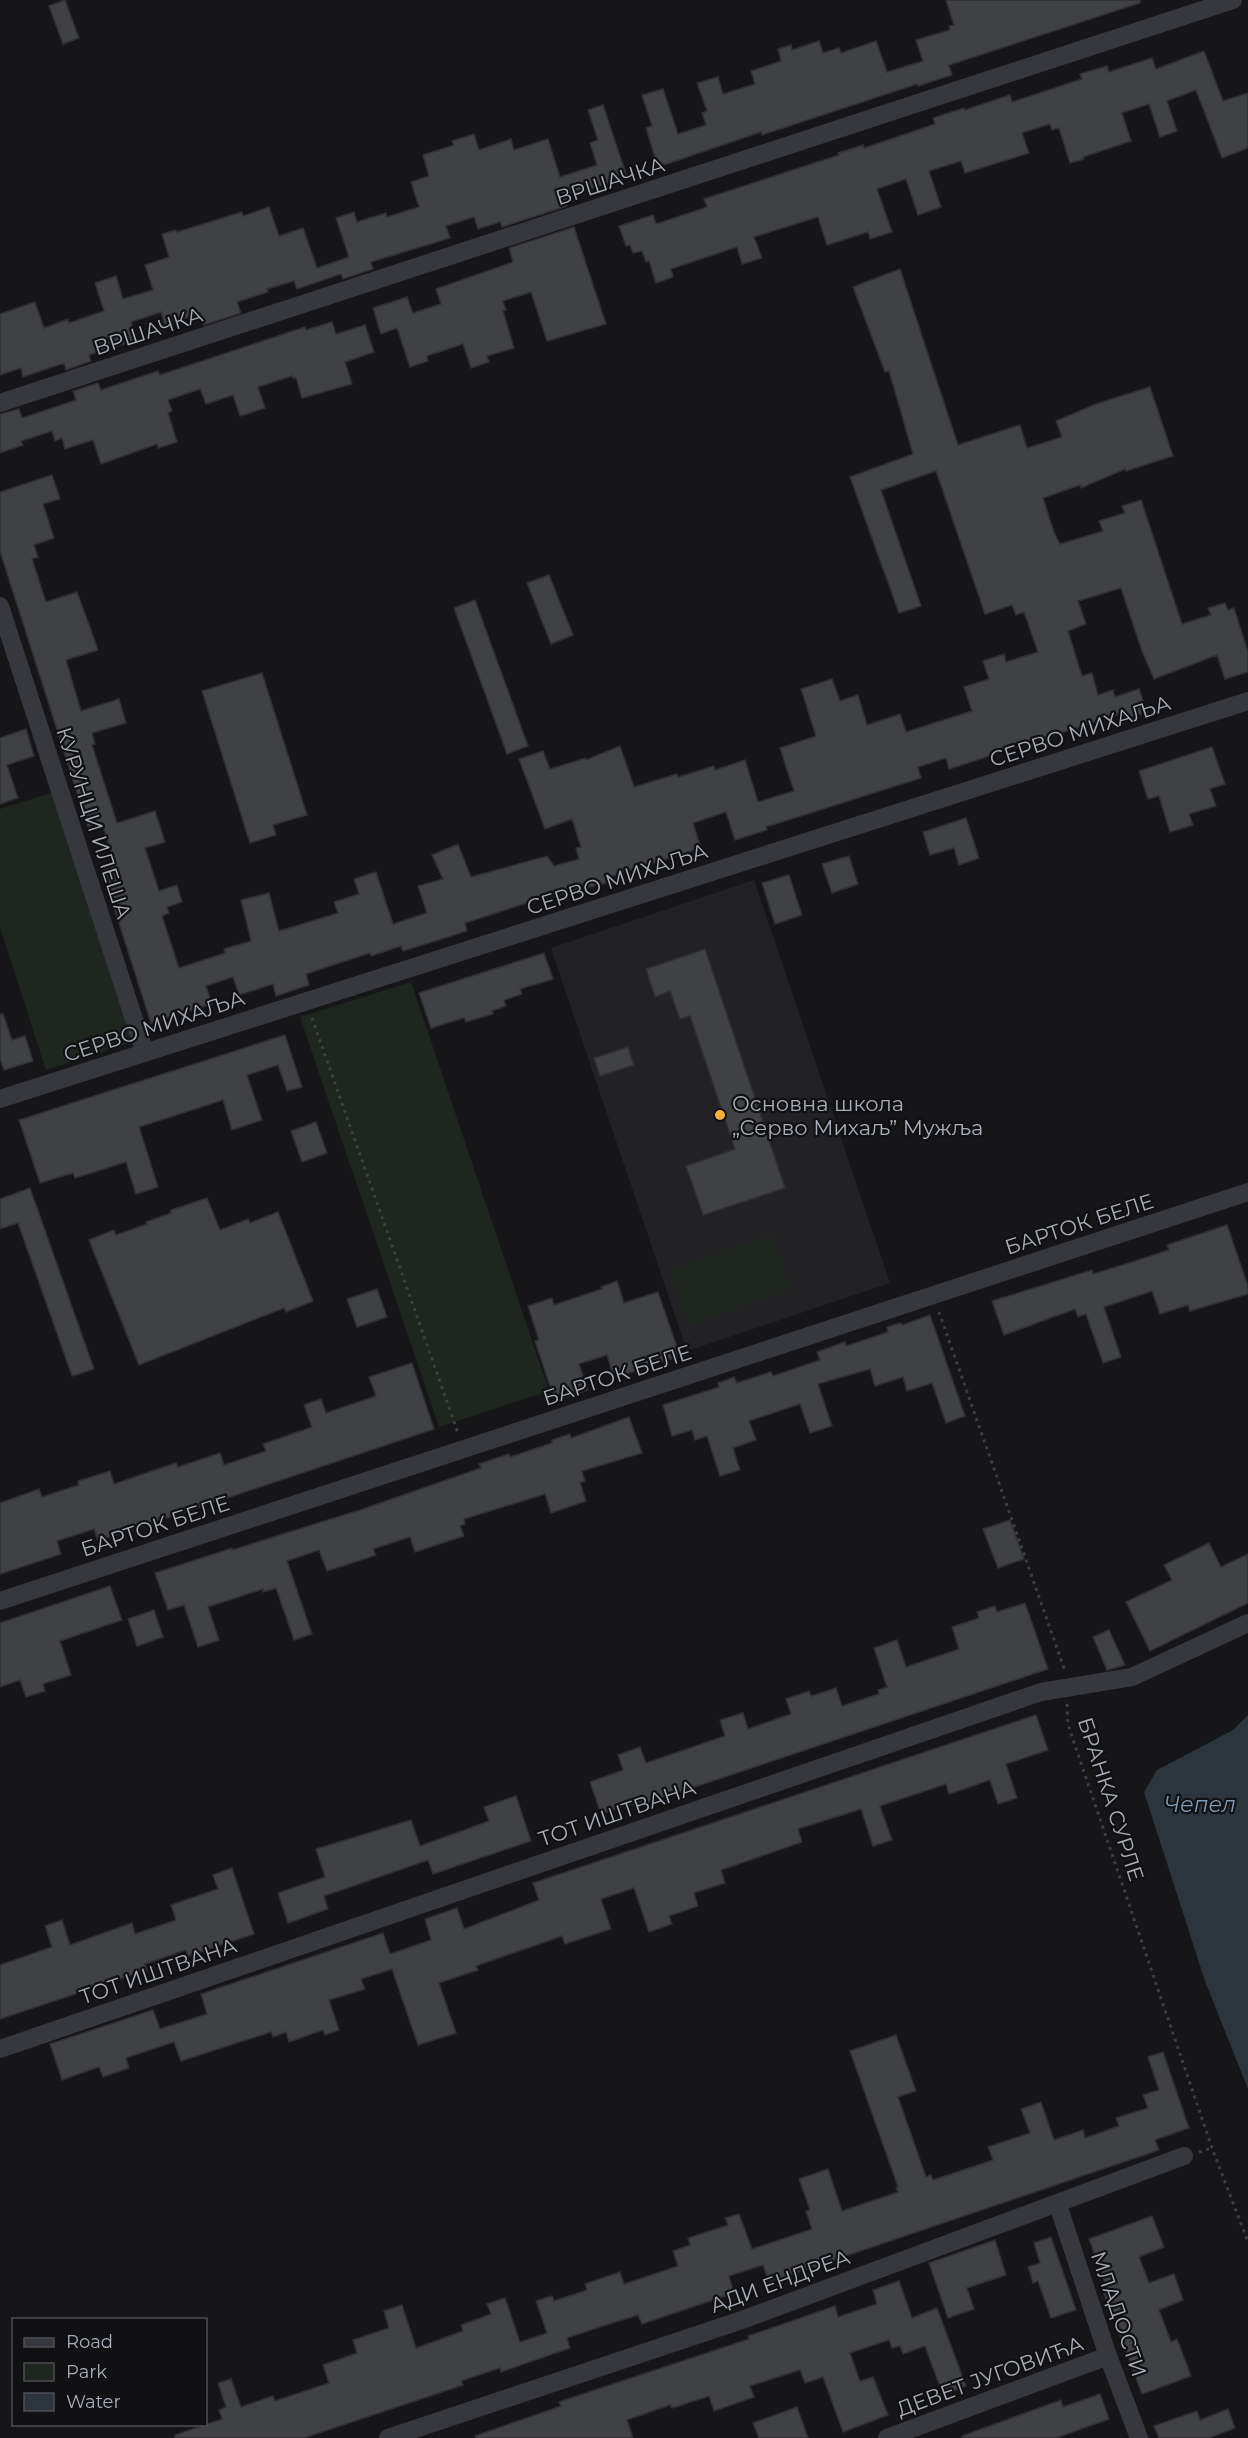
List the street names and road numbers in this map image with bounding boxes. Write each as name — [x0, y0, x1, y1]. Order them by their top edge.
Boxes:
street label: ВРШАЧКА — [552, 152, 668, 210]
street label: ВРШАЧКА — [90, 302, 206, 360]
street label: СЕРВО МИХАЉА — [986, 690, 1174, 772]
street label: КУРУНЦИ ИЛЕША — [51, 724, 137, 922]
street label: СЕРВО МИХАЉА — [523, 838, 711, 920]
street label: СЕРВО МИХАЉА — [60, 985, 248, 1067]
street label: БАРТОК БЕЛЕ — [1002, 1188, 1156, 1260]
street label: БАРТОК БЕЛЕ — [540, 1339, 694, 1411]
street label: БАРТОК БЕЛЕ — [78, 1490, 232, 1562]
street label: БРАНКА СУРЛЕ — [1073, 1714, 1149, 1884]
street label: ТОТ ИШТВАНА — [535, 1774, 699, 1852]
street label: ТОТ ИШТВАНА — [76, 1932, 240, 2010]
street label: АДИ ЕНДРЕА — [707, 2244, 854, 2318]
street label: МЛАДОСТИ — [1086, 2248, 1152, 2380]
street label: ДЕВЕТ ЈУГОВИЋА — [893, 2330, 1087, 2421]

